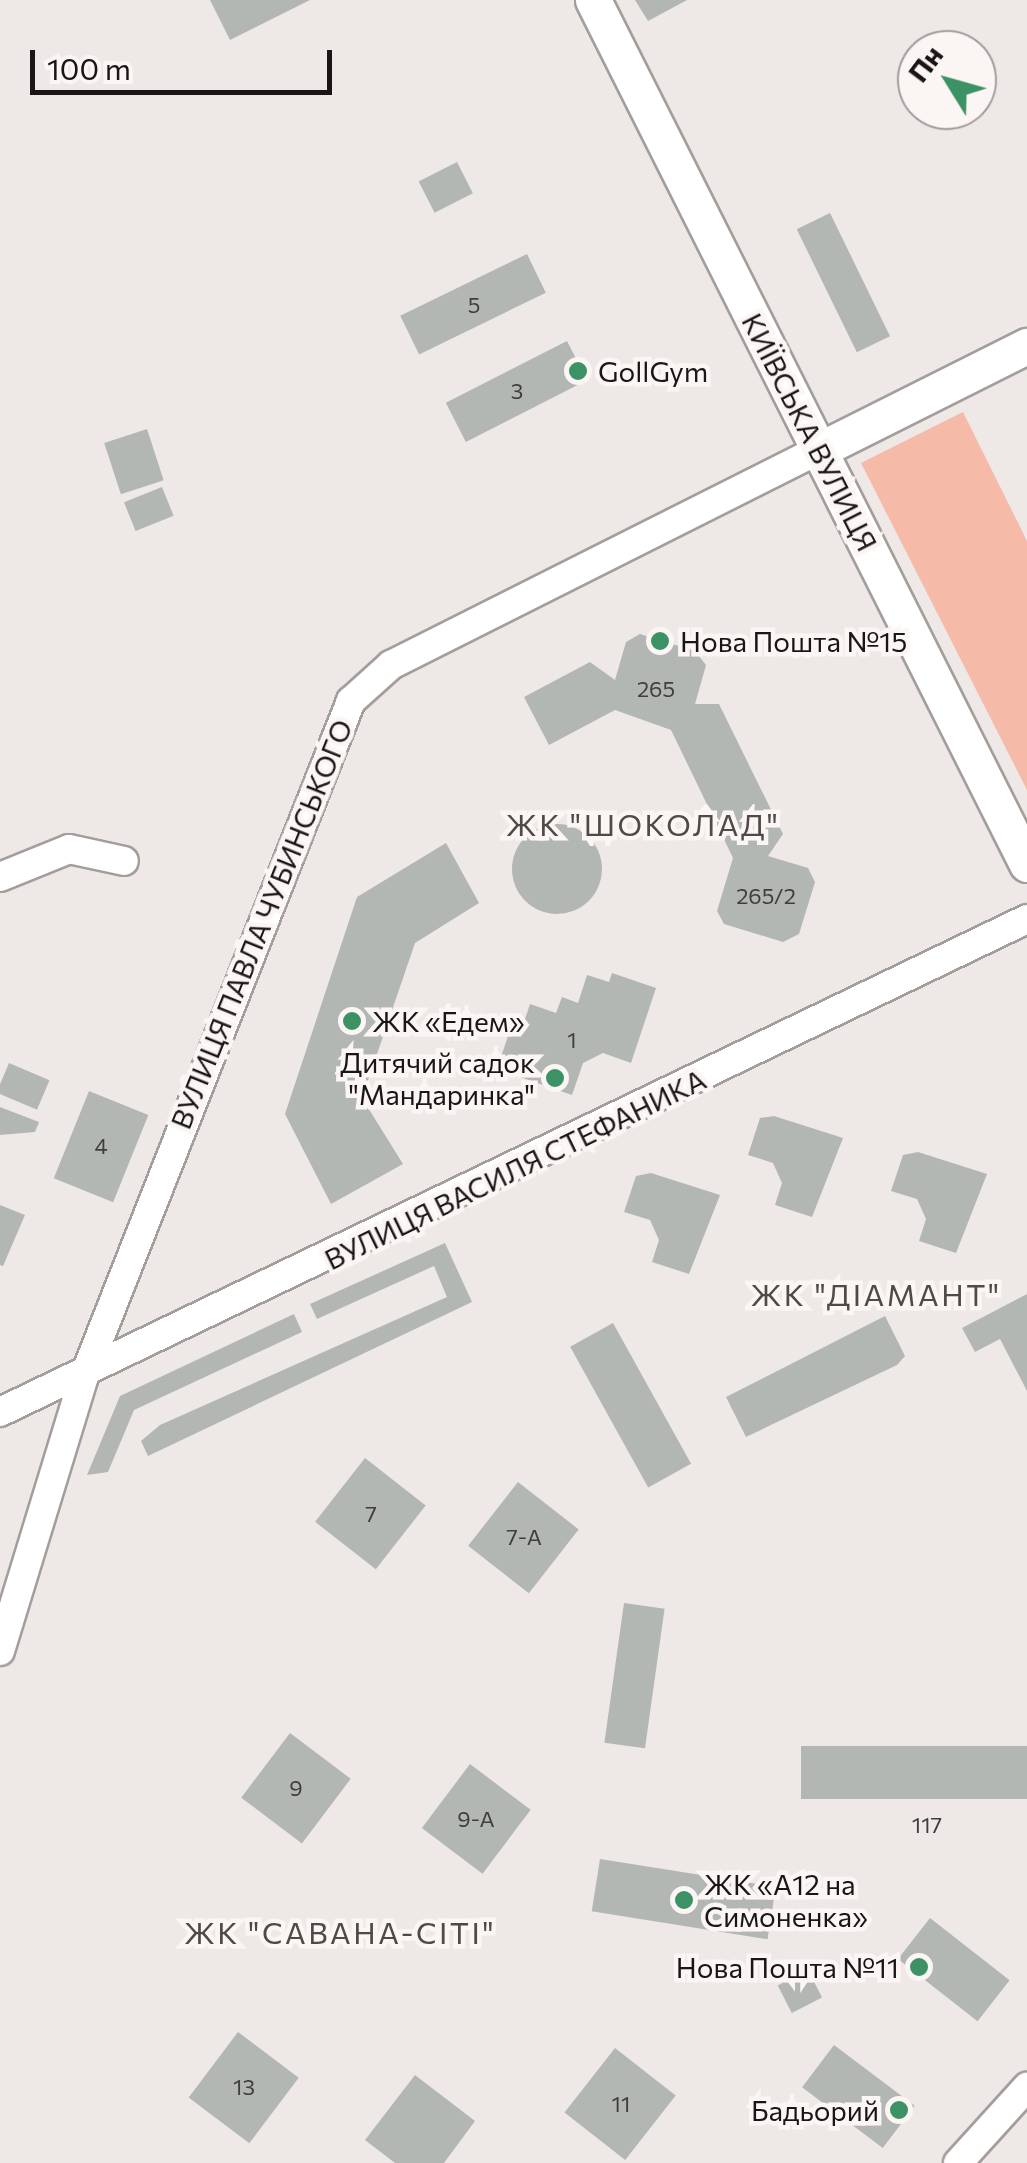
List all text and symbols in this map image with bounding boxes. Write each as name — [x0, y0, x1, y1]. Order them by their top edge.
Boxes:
scale bar — [35, 30, 338, 92]
north arrow — [897, 30, 997, 130]
text: Пн — [900, 38, 949, 88]
text: 100 m — [47, 49, 131, 86]
house number: 5 — [468, 292, 480, 318]
street label: КИЇВСЬКА ВУЛИЦЯ — [735, 308, 885, 556]
place label: GollGym — [598, 354, 708, 388]
marker: GollGym — [567, 360, 589, 382]
house number: 3 — [511, 378, 523, 404]
place label: Нова Пошта №15 — [680, 624, 907, 658]
marker: Нова Пошта №15 — [649, 630, 671, 652]
house number: 265 — [637, 676, 675, 702]
street label: ВУЛИЦЯ ПАВЛА ЧУБИНСЬКОГО — [163, 714, 359, 1134]
district label: ЖК "ШОКОЛАД" — [506, 806, 780, 842]
house number: 265/2 — [736, 883, 796, 909]
place label: ЖК «Едем» — [372, 1004, 525, 1038]
marker: ЖК «Едем» — [341, 1010, 363, 1032]
house number: 1 — [567, 1027, 577, 1053]
place label: Дитячий садок "Мандаринка" — [340, 1045, 535, 1111]
street label: ВУЛИЦЯ ВАСИЛЯ СТЕФАНИКА — [319, 1062, 711, 1276]
marker: Дитячий садок "Мандаринка" — [544, 1067, 566, 1089]
house number: 4 — [94, 1133, 108, 1159]
district label: ЖК "ДІАМАНТ" — [750, 1276, 1002, 1312]
house number: 7 — [365, 1501, 377, 1527]
house number: 7-А — [506, 1524, 542, 1550]
house number: 9 — [289, 1775, 303, 1801]
house number: 9-А — [457, 1806, 495, 1832]
house number: 117 — [912, 1812, 942, 1838]
place label: ЖК «А12 на Симоненка» — [704, 1867, 868, 1933]
marker: ЖК «А12 на Симоненка» — [673, 1889, 695, 1911]
district label: ЖК "САВАНА-СІТІ" — [184, 1914, 496, 1950]
place label: Нова Пошта №11 — [676, 1950, 899, 1984]
marker: Нова Пошта №11 — [908, 1956, 930, 1978]
house number: 13 — [233, 2074, 255, 2100]
house number: 11 — [612, 2091, 630, 2117]
place label: Бадьорий — [751, 2093, 879, 2127]
marker: Бадьорий — [888, 2099, 910, 2121]

